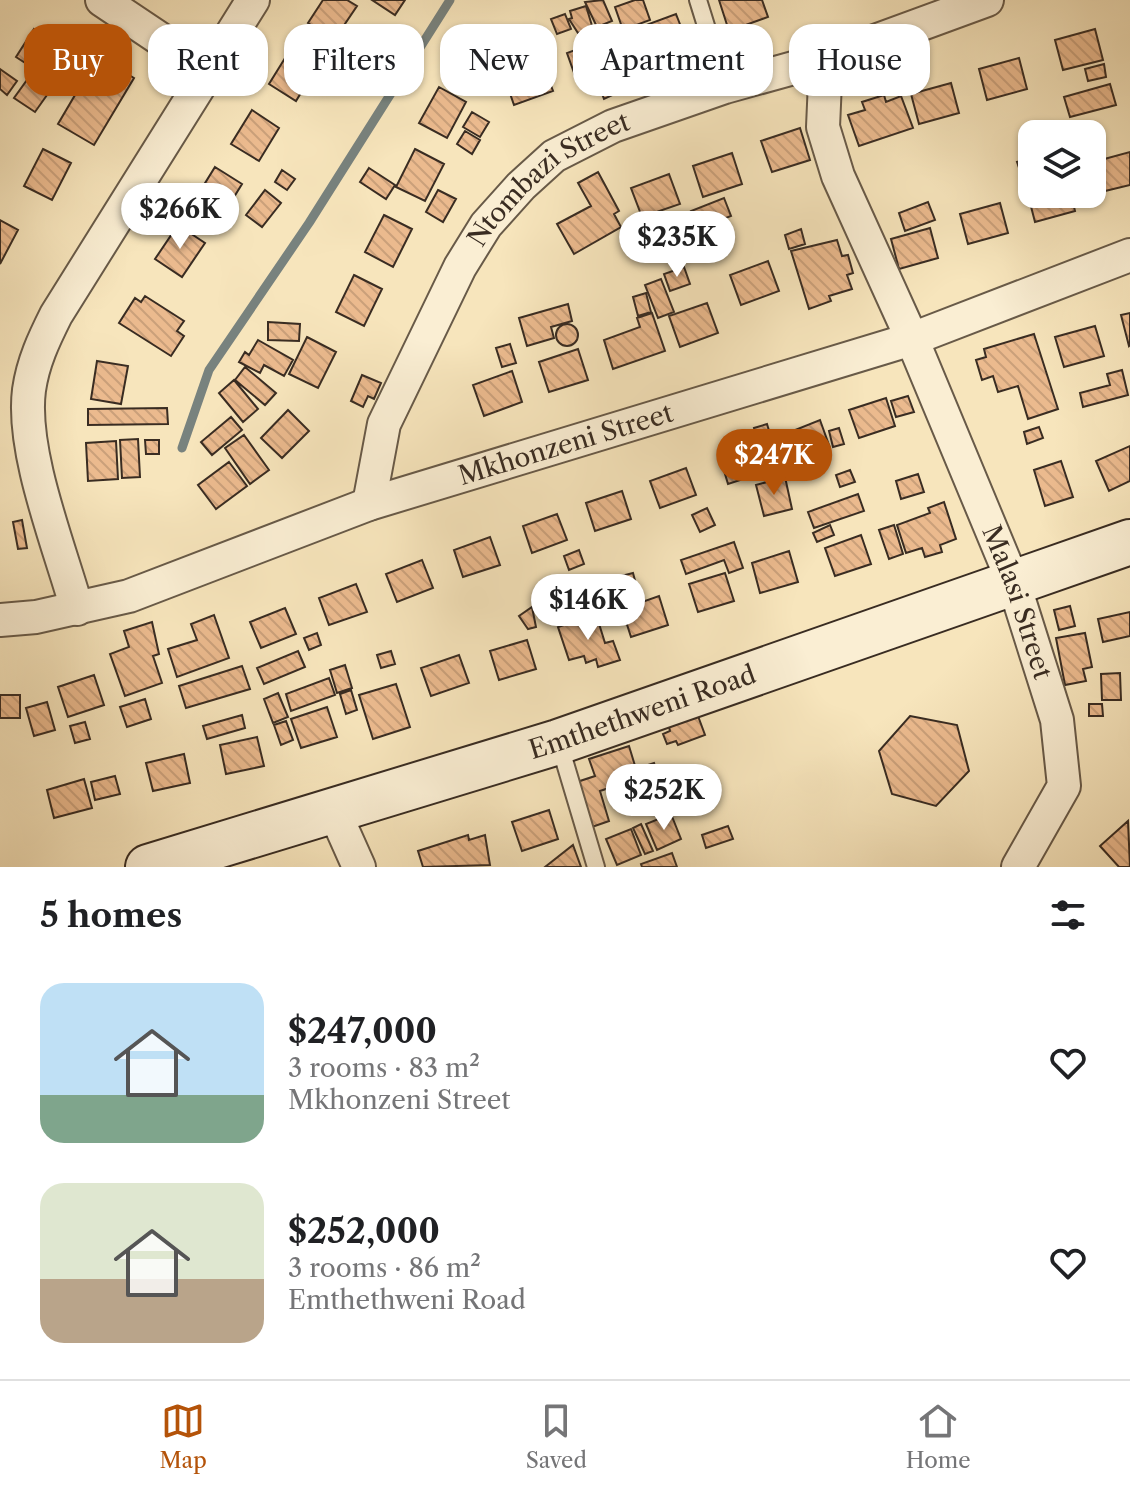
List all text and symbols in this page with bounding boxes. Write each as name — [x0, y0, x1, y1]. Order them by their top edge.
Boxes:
chip: Buy — [24, 24, 132, 96]
chip: Rent — [148, 24, 268, 96]
chip: Filters — [284, 24, 424, 96]
chip: New — [440, 24, 557, 96]
chip: Apartment — [573, 24, 773, 96]
chip: House — [789, 24, 930, 96]
street label: Ntombazi Street — [461, 105, 635, 252]
map controls — [1018, 120, 1106, 208]
button: layers — [1018, 120, 1106, 208]
pin: $266K — [124, 183, 236, 251]
text: $266K — [139, 193, 221, 225]
pin: $235K — [621, 211, 733, 279]
text: $235K — [637, 221, 717, 253]
street label: Mkhonzeni Street — [454, 396, 678, 492]
pin: $247K — [718, 429, 830, 497]
text: $247K — [734, 439, 814, 471]
street label: Malasi Street — [975, 520, 1059, 684]
pin: $146K — [532, 574, 644, 642]
text: $146K — [549, 584, 627, 616]
street label: Emthethweni Road — [525, 658, 760, 766]
pin: $252K — [608, 764, 720, 832]
text: $252K — [624, 774, 704, 806]
icon: filters — [1046, 893, 1090, 937]
text: 5 homes — [40, 894, 182, 936]
text: $247,000 — [288, 1010, 437, 1052]
icon: home — [104, 1015, 200, 1111]
icon: heart — [1046, 1041, 1090, 1085]
text: 3 rooms · 83 m² — [288, 1052, 480, 1084]
text: Mkhonzeni Street — [288, 1084, 511, 1116]
text: $252,000 — [288, 1210, 440, 1252]
icon: home — [104, 1215, 200, 1311]
icon: heart — [1046, 1241, 1090, 1285]
text: 3 rooms · 86 m² — [288, 1252, 481, 1284]
text: Emthethweni Road — [288, 1284, 526, 1316]
tab: Map — [160, 1399, 207, 1474]
tab: Saved — [526, 1399, 587, 1474]
tab: Home — [906, 1399, 970, 1474]

